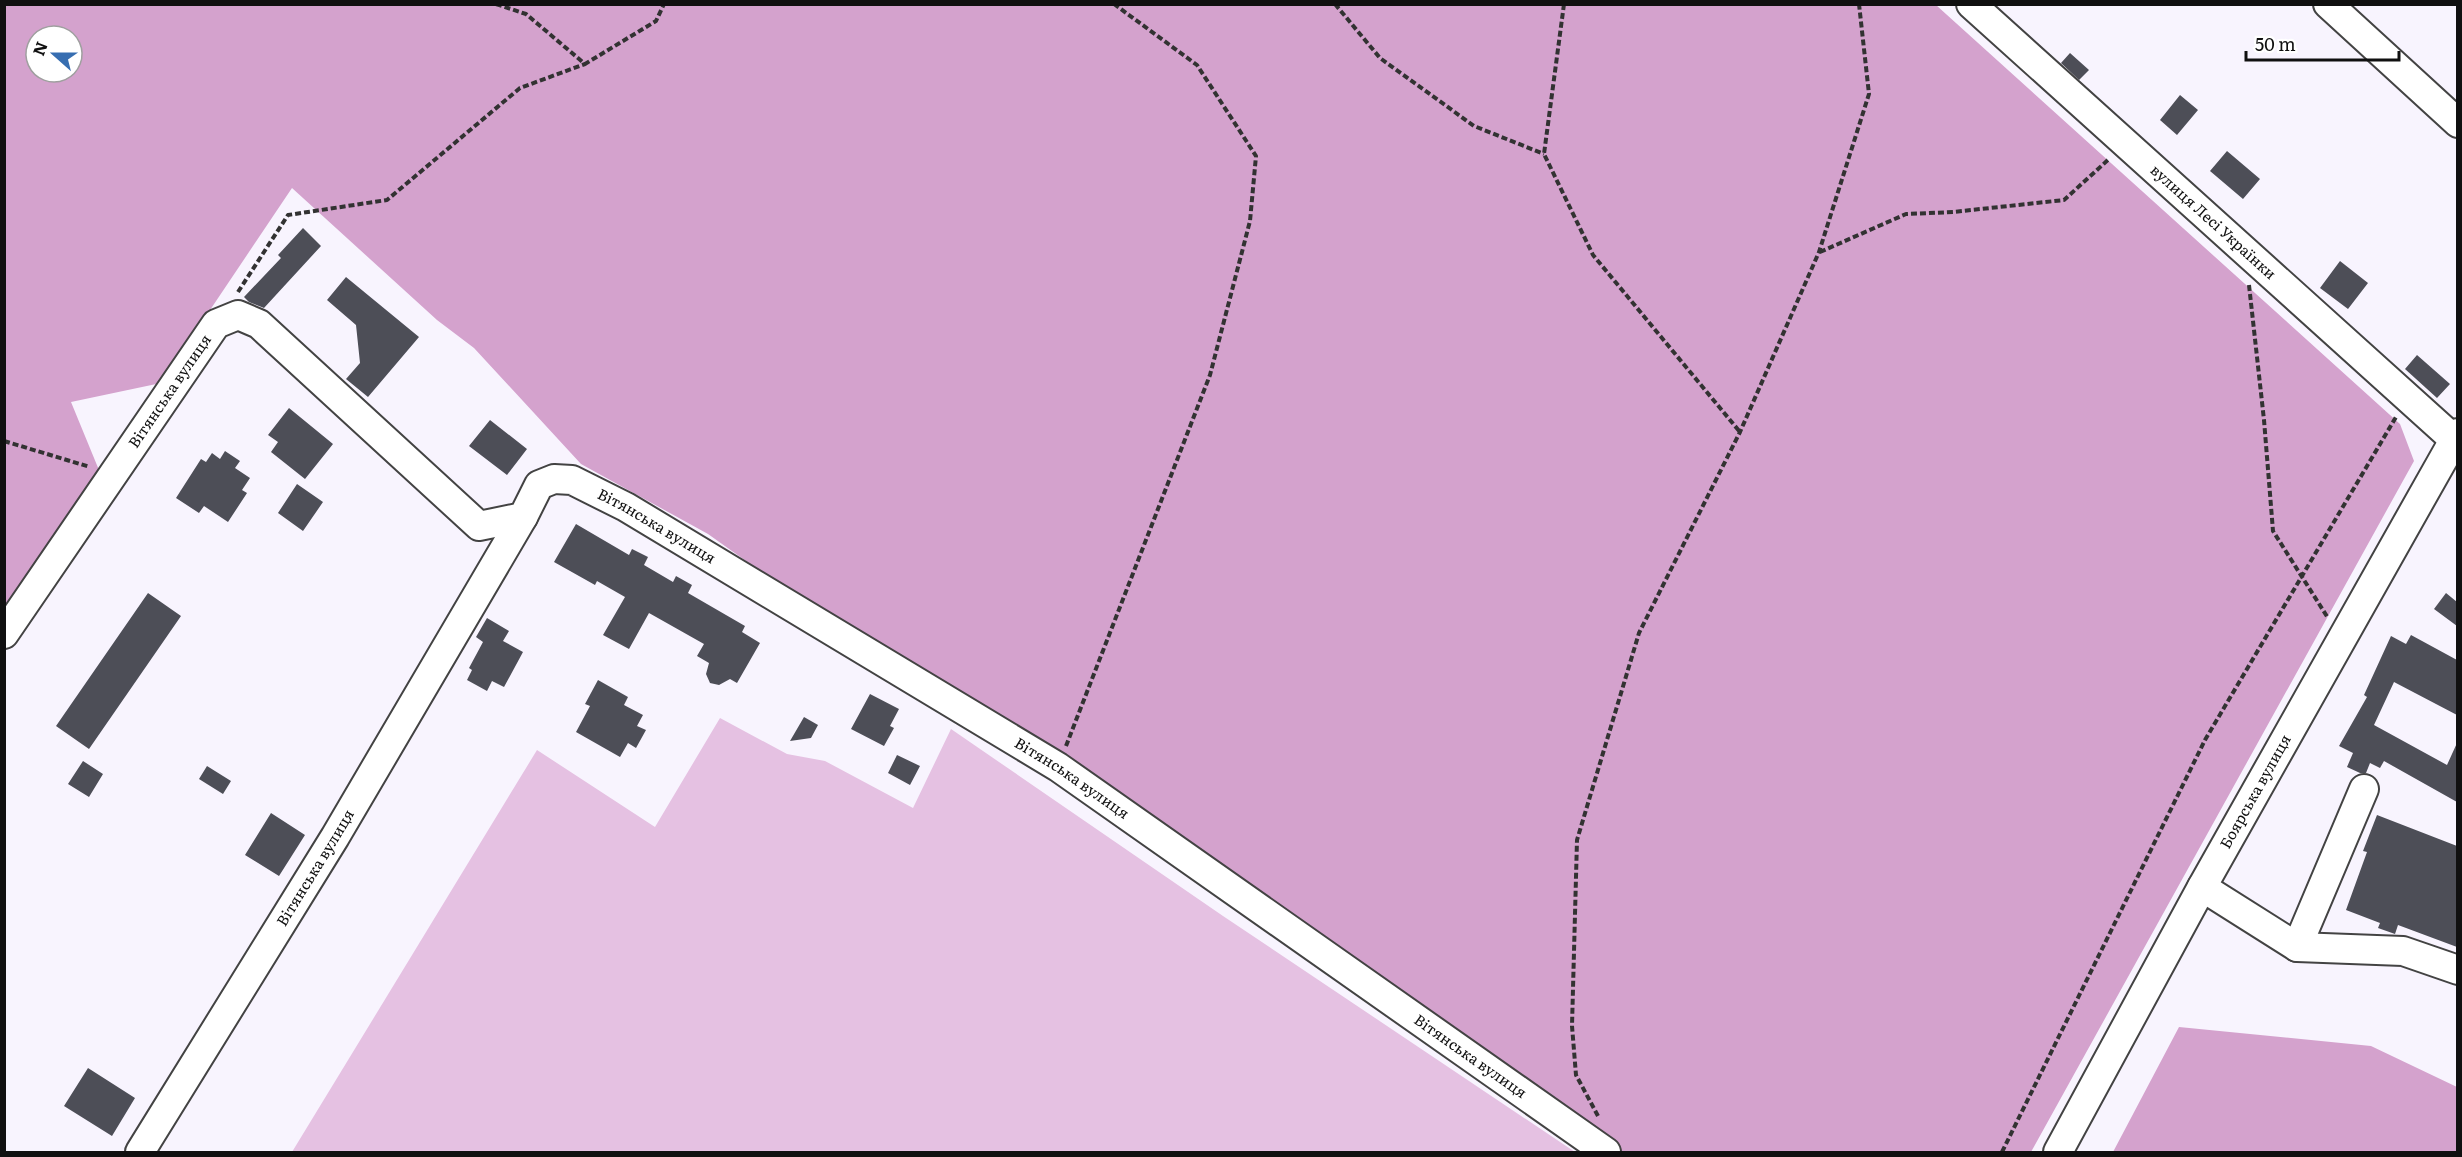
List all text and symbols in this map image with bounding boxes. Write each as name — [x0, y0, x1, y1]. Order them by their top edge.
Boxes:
north arrow — [24, 24, 84, 84]
scale bar — [2246, 24, 2399, 62]
text: 50 m — [2255, 30, 2296, 57]
text: N — [25, 38, 53, 59]
street label: вулиця Лесі Українки — [2146, 158, 2282, 284]
street label: Вітянська вулиця — [122, 329, 216, 452]
street label: Вітянська вулиця — [594, 482, 721, 569]
street label: Боярська вулиця — [2213, 730, 2296, 852]
street label: Вітянська вулиця — [1011, 731, 1135, 824]
street label: Вітянська вулиця — [270, 804, 359, 930]
street label: Вітянська вулиця — [1410, 1008, 1532, 1103]

